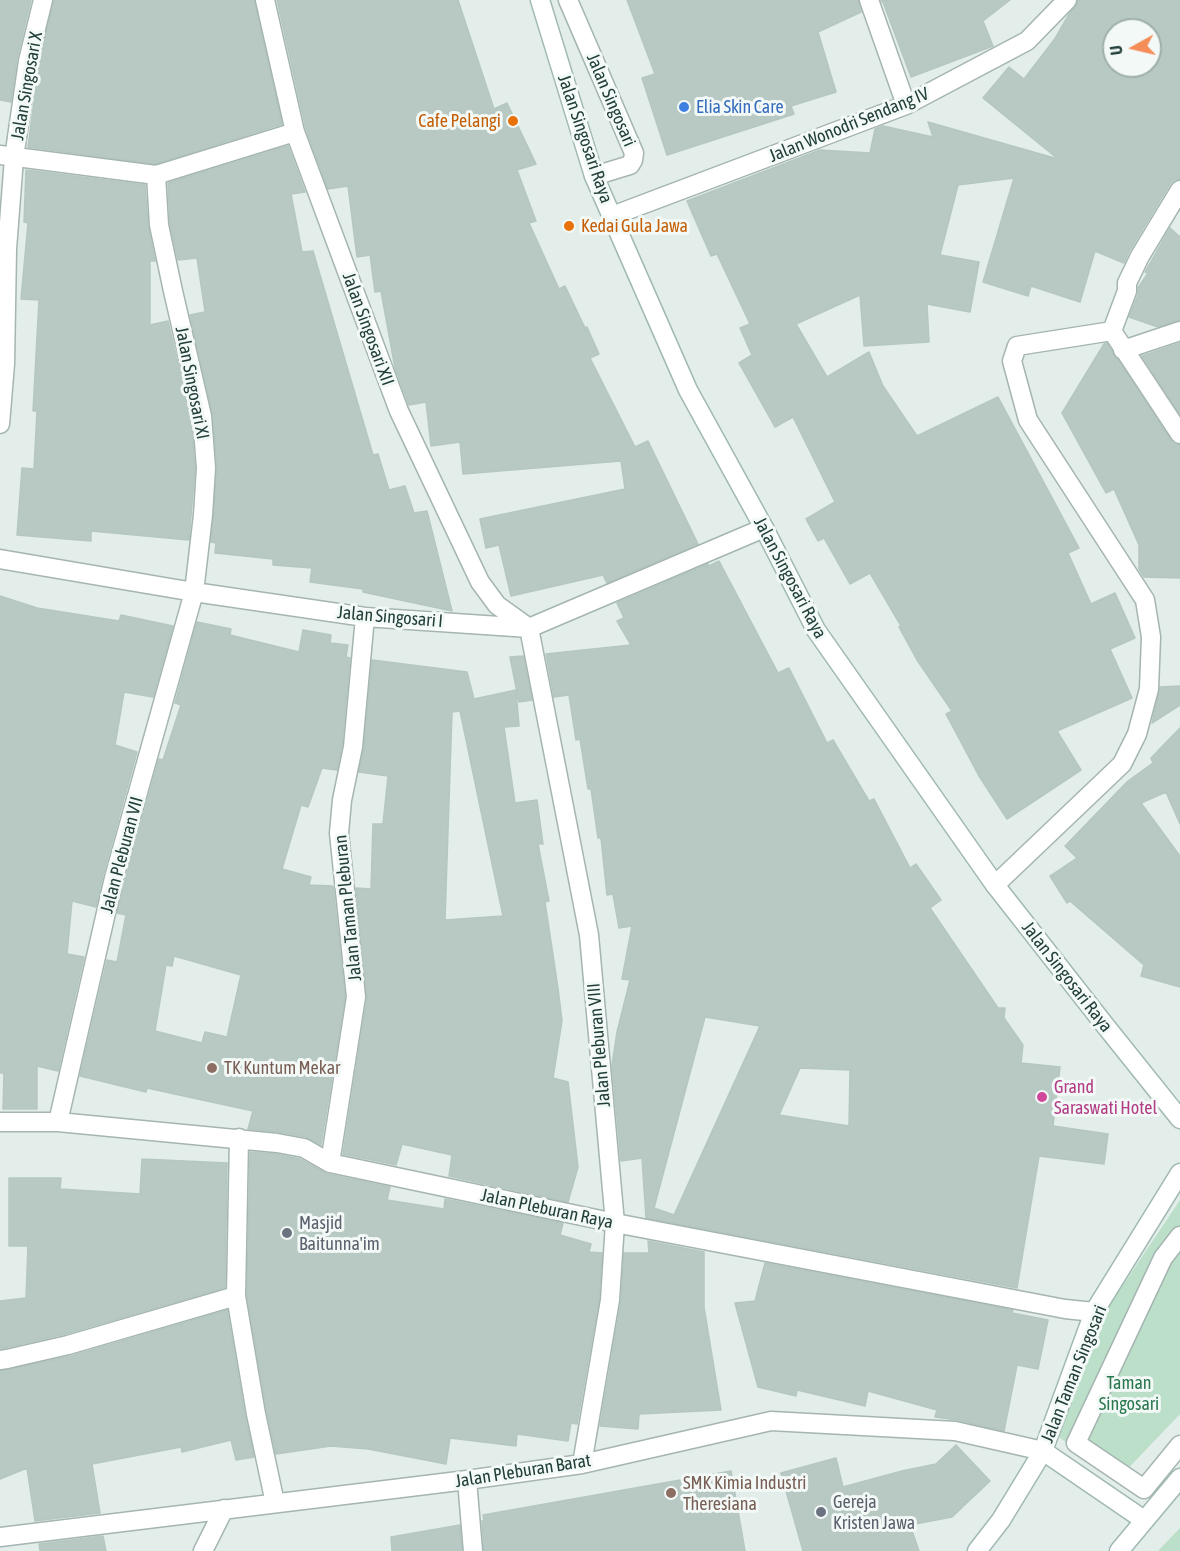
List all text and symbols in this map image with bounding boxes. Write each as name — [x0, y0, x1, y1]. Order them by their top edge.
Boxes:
north arrow — [1102, 18, 1162, 78]
street label: Jalan Singosari X — [7, 30, 47, 142]
text: U — [1107, 44, 1126, 56]
street label: Jalan Singosari — [582, 50, 640, 150]
street label: Jalan Singosari Raya — [553, 72, 617, 206]
street label: Jalan Wonodri Sendang IV — [766, 83, 932, 167]
place label: Elia Skin Care — [696, 96, 784, 118]
marker: Elia Skin Care — [677, 100, 691, 114]
place label: Cafe Pelangi — [418, 110, 501, 132]
marker: Cafe Pelangi — [506, 114, 520, 128]
place label: Kedai Gula Jawa — [581, 215, 688, 237]
marker: Kedai Gula Jawa — [562, 219, 576, 233]
street label: Jalan Singosari XII — [338, 270, 398, 388]
street label: Jalan Singosari XI — [171, 325, 213, 441]
street label: Jalan Singosari Raya — [749, 514, 831, 642]
street label: Jalan Singosari I — [336, 602, 444, 632]
street label: Jalan Pleburan VII — [96, 794, 148, 916]
street label: Jalan Taman Pleburan — [330, 834, 366, 982]
street label: Jalan Singosari Raya — [1017, 917, 1117, 1037]
street label: Jalan Pleburan VIII — [583, 982, 615, 1108]
place label: TK Kuntum Mekar — [224, 1057, 340, 1079]
marker: TK Kuntum Mekar — [205, 1061, 219, 1075]
place label: Grand Saraswati Hotel — [1054, 1076, 1157, 1118]
marker: Grand Saraswati Hotel — [1035, 1090, 1049, 1104]
street label: Jalan Pleburan Raya — [479, 1184, 615, 1234]
place label: Masjid Baitunna'im — [299, 1212, 380, 1254]
marker: Masjid Baitunna'im — [280, 1226, 294, 1240]
street label: Jalan Taman Singosari — [1037, 1302, 1111, 1446]
park label: Taman Singosari — [1099, 1372, 1159, 1414]
street label: Jalan Pleburan Barat — [454, 1450, 592, 1492]
place label: SMK Kimia Industri Theresiana — [683, 1472, 806, 1514]
marker: SMK Kimia Industri Theresiana — [664, 1486, 678, 1500]
place label: Gereja Kristen Jawa — [833, 1491, 915, 1534]
marker: Gereja Kristen Jawa — [814, 1505, 828, 1519]

